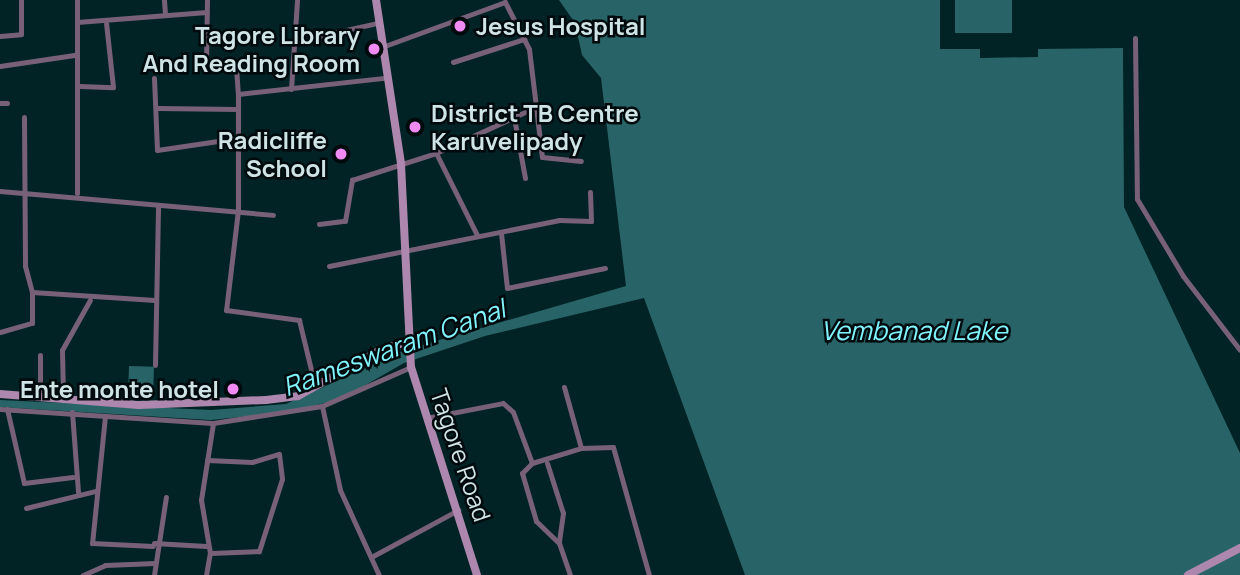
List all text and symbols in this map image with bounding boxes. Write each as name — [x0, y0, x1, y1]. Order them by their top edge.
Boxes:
place label: Jesus Hospital — [476, 12, 646, 40]
marker: Jesus Hospital — [450, 16, 470, 36]
place label: Tagore Library And Reading Room — [142, 21, 360, 77]
marker: Tagore Library And Reading Room — [366, 41, 382, 57]
place label: District TB Centre Karuvelipady — [431, 99, 639, 155]
marker: District TB Centre Karuvelipady — [405, 117, 425, 137]
place label: Radicliffe School — [218, 126, 327, 182]
marker: Radicliffe School — [333, 146, 349, 162]
water label: Rameswaram Canal — [279, 293, 509, 403]
water label: Vembanad Lake — [821, 315, 1007, 347]
place label: Ente monte hotel — [20, 375, 219, 403]
marker: Ente monte hotel — [225, 381, 241, 397]
street label: Tagore Road — [425, 385, 497, 525]

